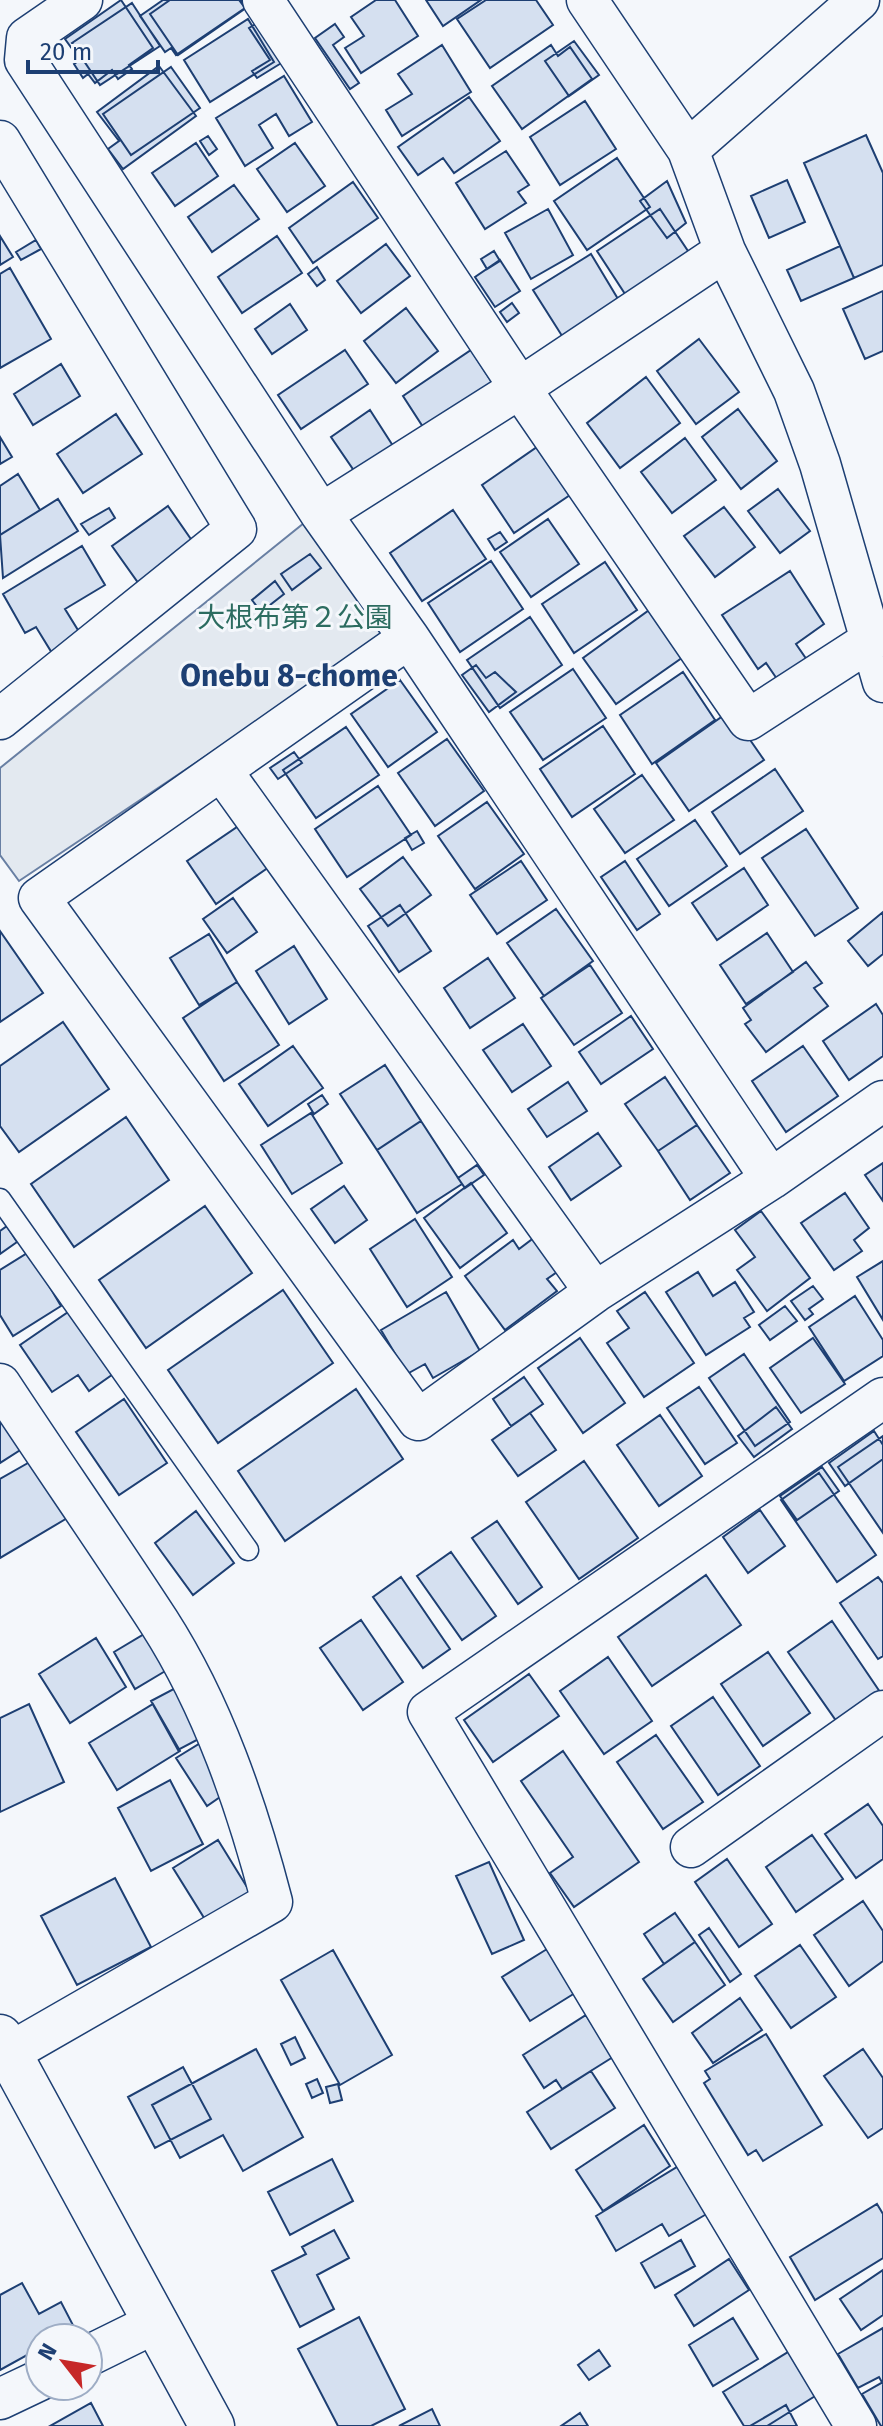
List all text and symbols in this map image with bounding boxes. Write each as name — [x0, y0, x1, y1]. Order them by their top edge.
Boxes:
scale bar — [28, 24, 158, 74]
text: 20 m — [40, 38, 92, 66]
park label: 大根布第２公園 — [197, 601, 393, 634]
district label: Onebu 8-chome — [180, 658, 398, 694]
north arrow — [24, 2322, 104, 2402]
text: N — [32, 2339, 63, 2365]

